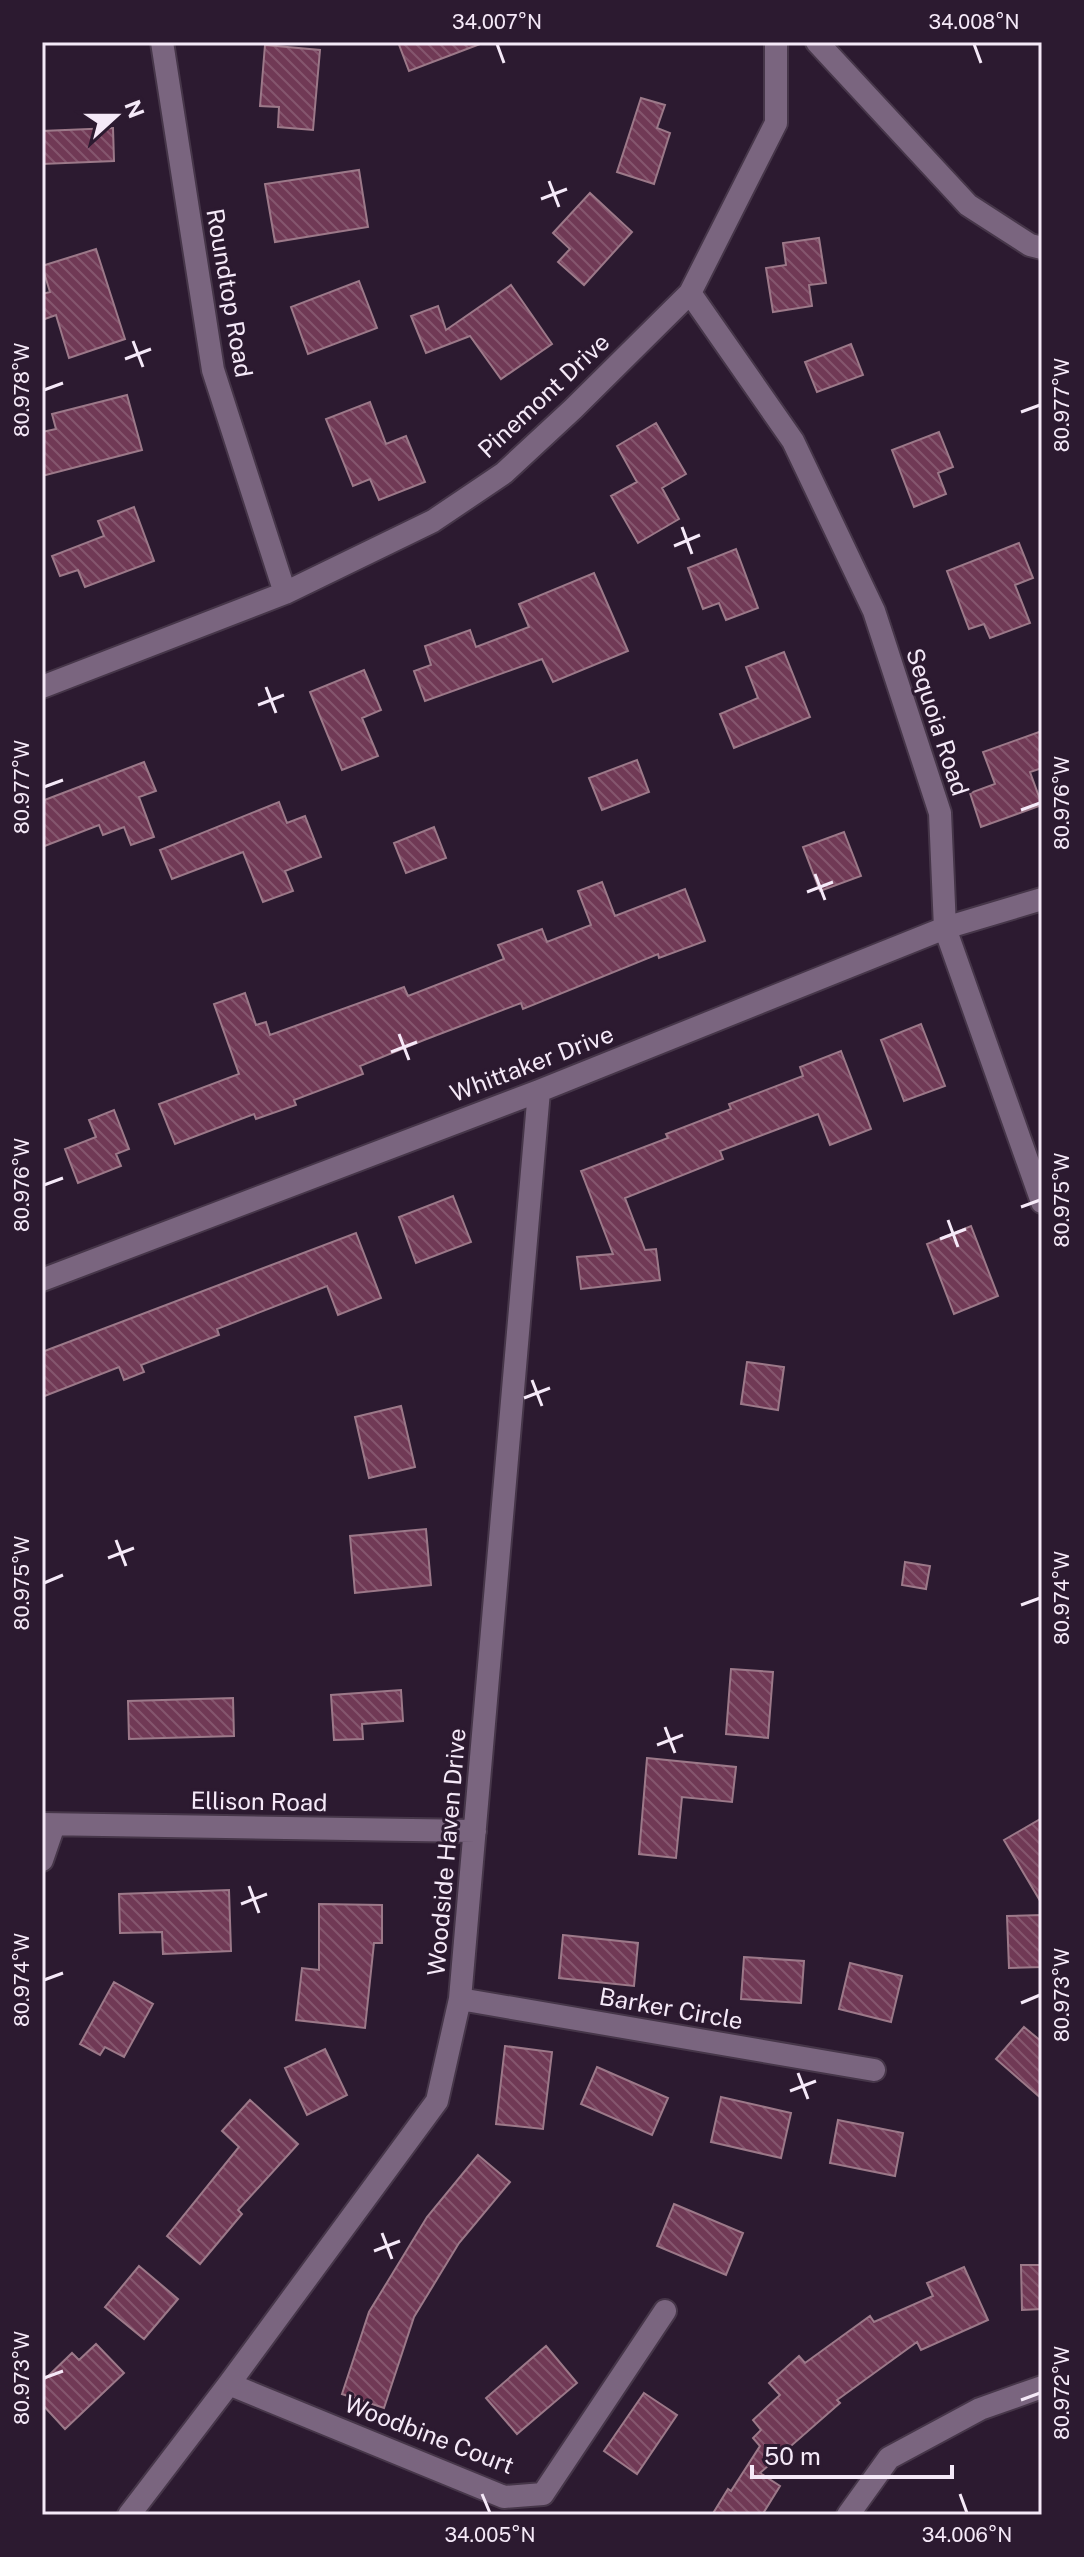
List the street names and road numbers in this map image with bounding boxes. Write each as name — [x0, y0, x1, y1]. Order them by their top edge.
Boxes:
street label: Roundtop Road — [201, 206, 259, 379]
street label: Pinemont Drive — [472, 327, 615, 463]
street label: Sequoia Road — [901, 644, 975, 799]
street label: Whittaker Drive — [446, 1019, 617, 1107]
street label: Woodside Haven Drive — [421, 1727, 471, 1977]
street label: Ellison Road — [190, 1786, 328, 1816]
street label: Barker Circle — [597, 1982, 745, 2034]
street label: Woodbine Court — [341, 2389, 518, 2479]

